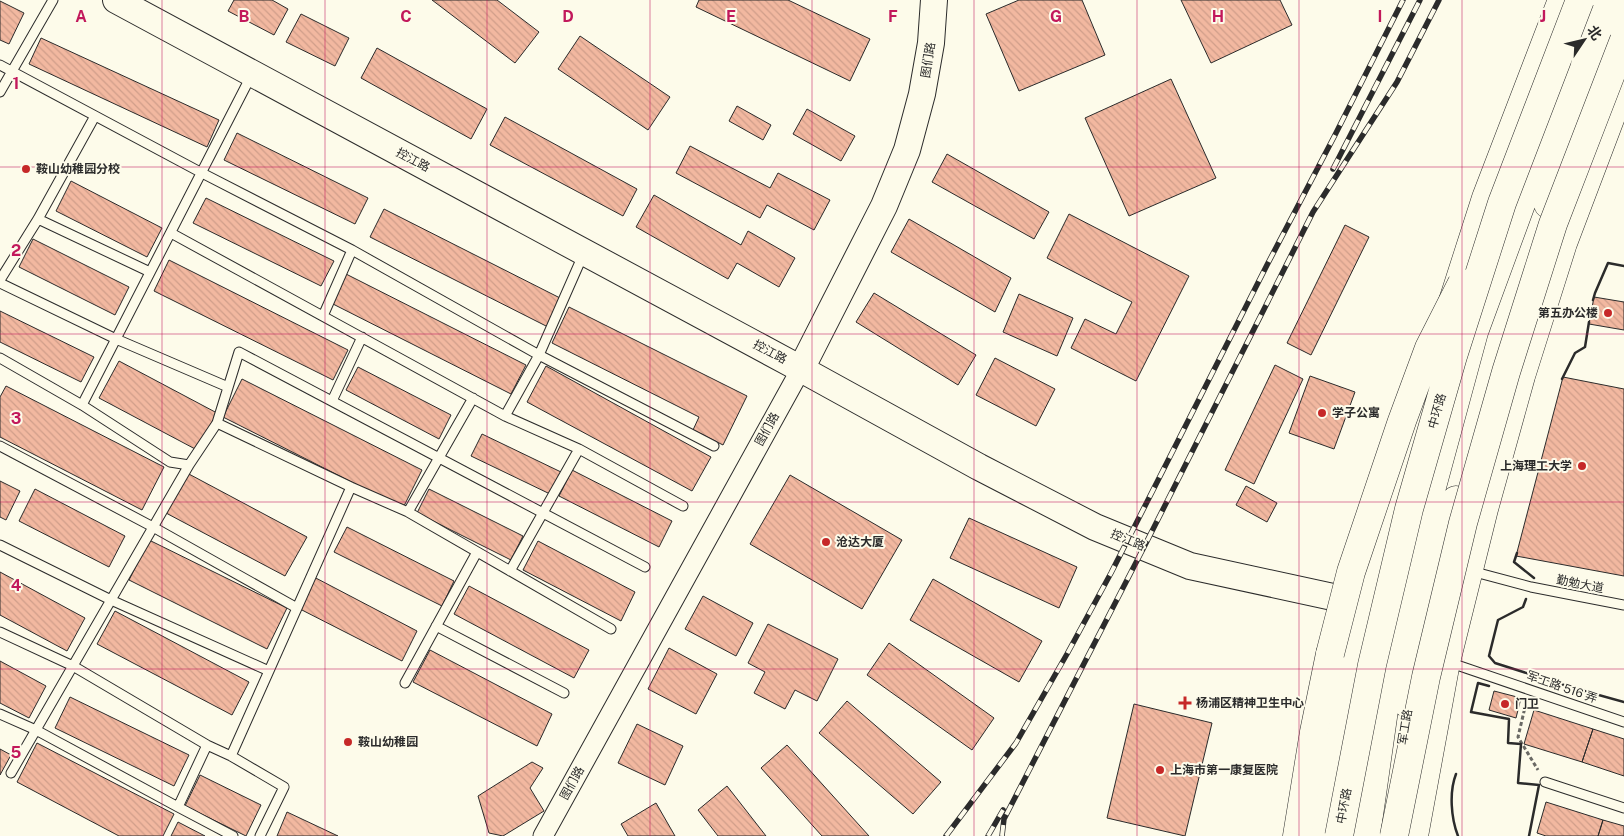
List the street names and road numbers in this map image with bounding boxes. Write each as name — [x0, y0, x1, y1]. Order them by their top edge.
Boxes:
street label: 图们路 — [918, 41, 938, 79]
street label: 控江路 — [394, 145, 432, 175]
street label: 控江路 — [751, 337, 789, 367]
street label: 中环路 — [1425, 392, 1449, 430]
street label: 图们路 — [752, 410, 782, 448]
street label: 控江路 — [1109, 527, 1147, 553]
street label: 勤勉大道 — [1555, 573, 1605, 595]
street label: 军工路 516 弄 — [1525, 668, 1599, 706]
street label: 军工路 — [1395, 708, 1415, 746]
street label: 图们路 — [557, 764, 587, 802]
street label: 中环路 — [1334, 787, 1354, 825]

